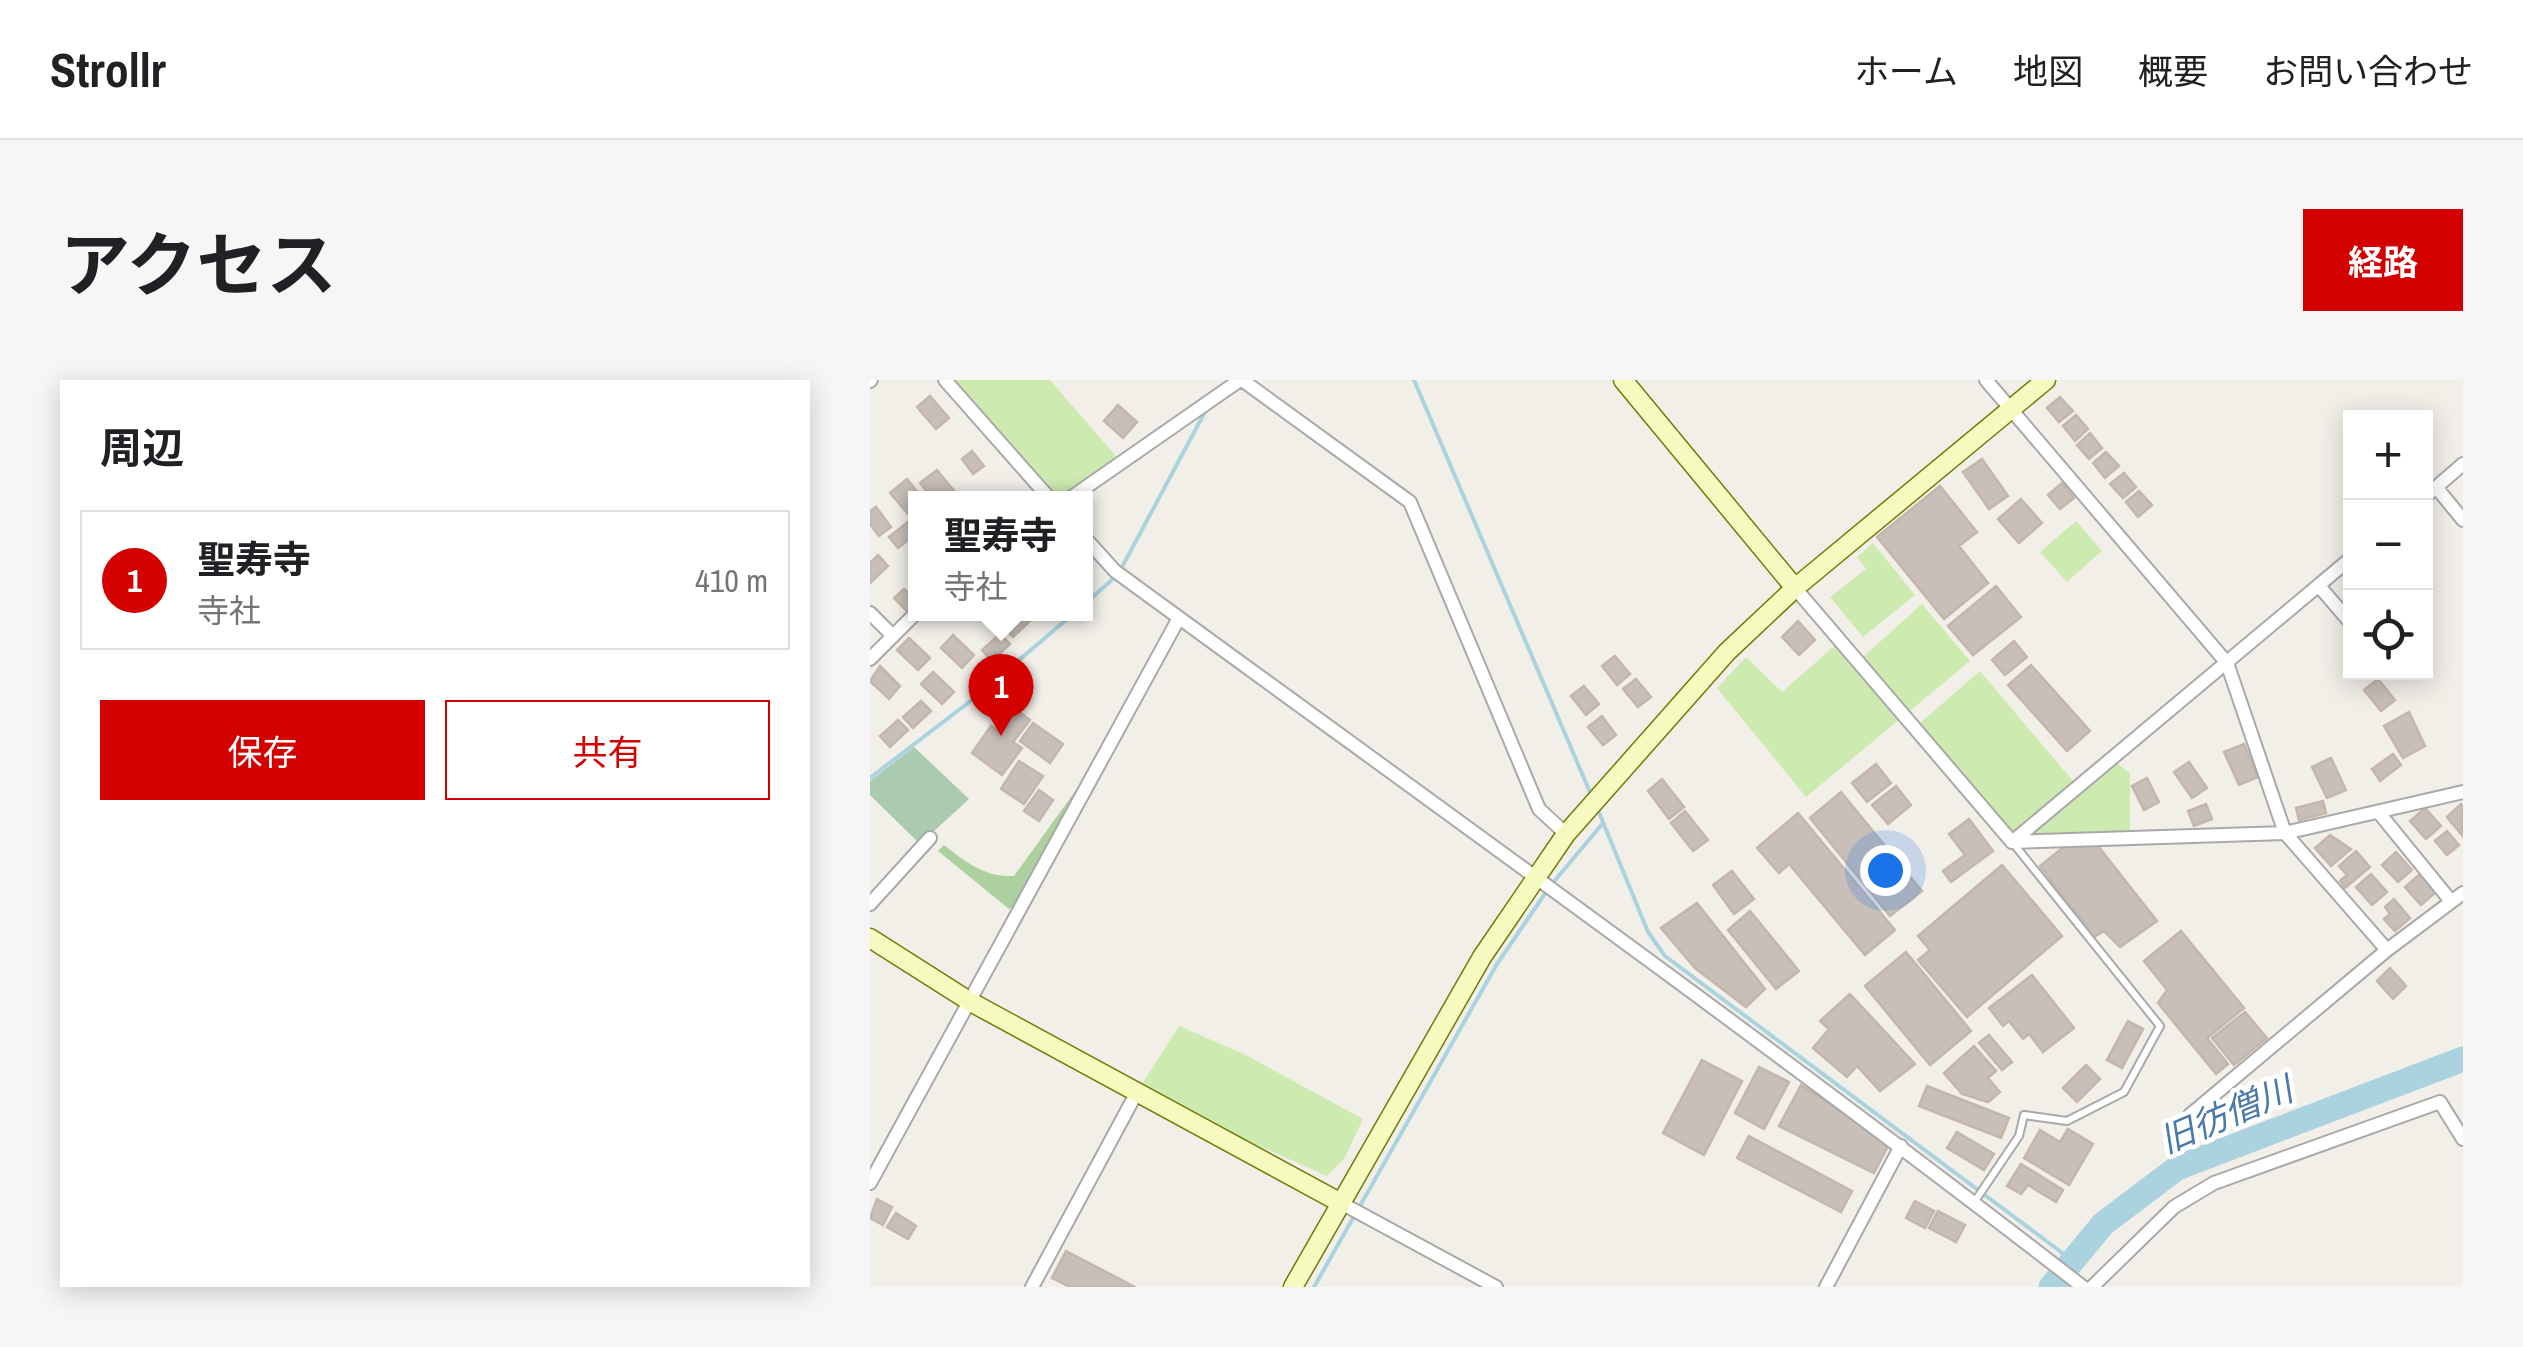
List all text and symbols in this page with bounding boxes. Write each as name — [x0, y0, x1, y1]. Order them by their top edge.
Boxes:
text: Strollr — [50, 37, 166, 102]
text: ホーム — [1854, 48, 1958, 95]
text: 地図 — [2013, 48, 2083, 95]
text: 概要 — [2138, 48, 2208, 95]
text: お問い合わせ — [2263, 48, 2473, 95]
button: 経路 — [2303, 209, 2463, 311]
text: アクセス — [60, 218, 337, 312]
map controls — [2343, 410, 2433, 680]
button: + — [2343, 410, 2433, 500]
text: 周辺 — [100, 420, 184, 476]
popup — [908, 491, 1093, 621]
button: − — [2343, 500, 2433, 590]
text: 聖寿寺 — [943, 510, 1058, 561]
text: 聖寿寺 — [197, 534, 311, 585]
text: 1 — [127, 559, 142, 602]
text: 410 m — [695, 559, 768, 602]
text: 寺社 — [943, 565, 1008, 608]
text: 寺社 — [197, 589, 261, 632]
button: locate — [2343, 590, 2433, 680]
pin: 1 — [968, 654, 1034, 736]
button: 保存 — [100, 700, 425, 800]
button: 共有 — [445, 700, 770, 800]
your location — [1860, 845, 1911, 896]
water label: 旧彷僧川 — [2152, 1064, 2303, 1164]

